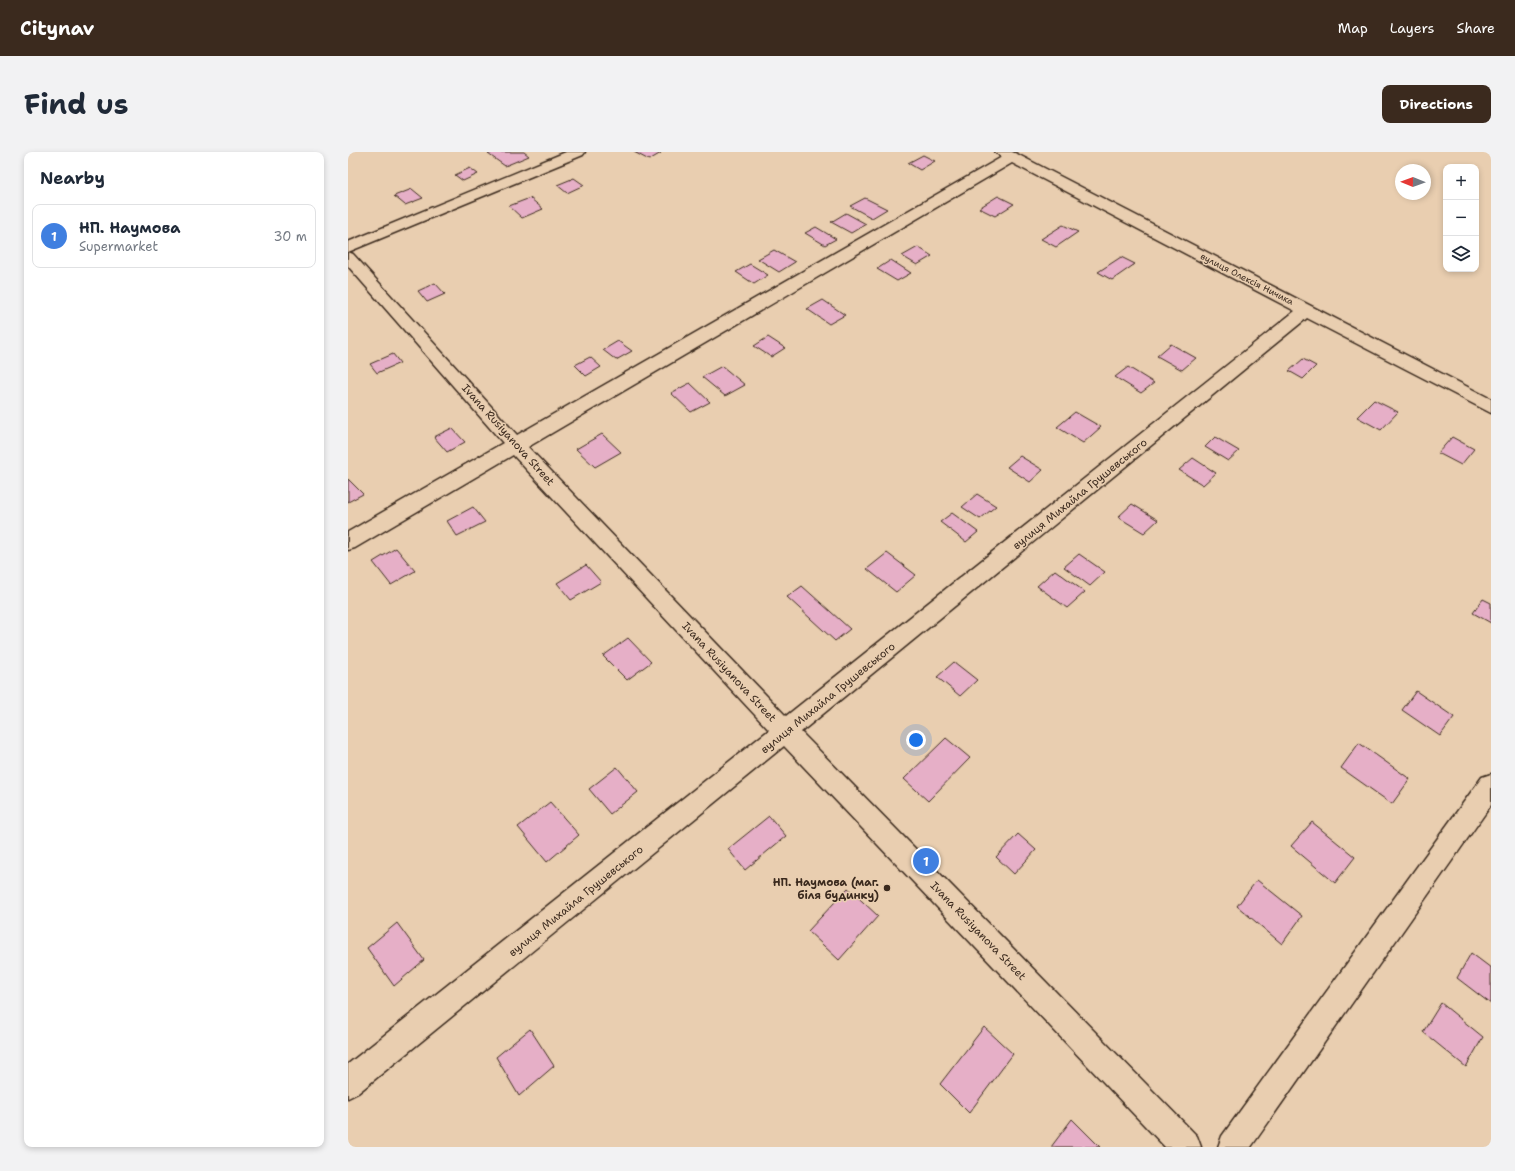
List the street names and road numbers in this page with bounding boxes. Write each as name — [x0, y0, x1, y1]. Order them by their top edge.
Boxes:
street label: вулиця Олексія Ничика — [1198, 250, 1296, 308]
street label: Ivana Rusiyanova Street — [458, 381, 558, 489]
street label: вулиця Михайла Грушевського — [1010, 435, 1151, 553]
street label: Ivana Rusiyanova Street — [679, 619, 780, 725]
street label: вулиця Михайла Грушевського — [758, 639, 899, 757]
street label: вулиця Михайла Грушевського — [506, 842, 647, 960]
street label: Ivana Rusiyanova Street — [927, 878, 1029, 984]

